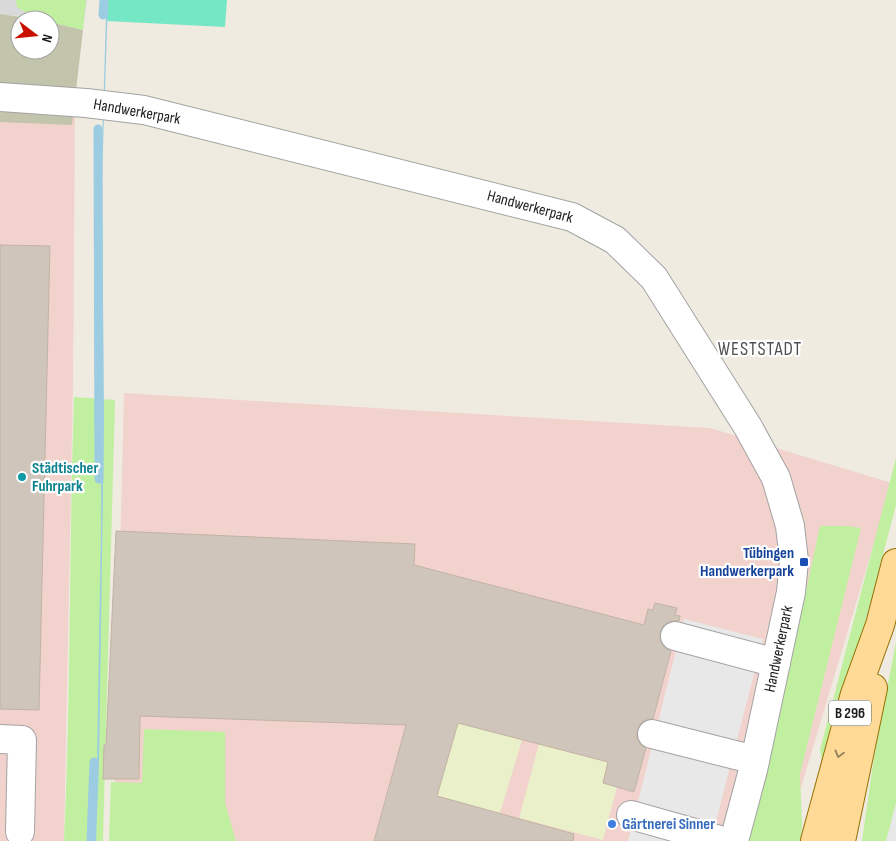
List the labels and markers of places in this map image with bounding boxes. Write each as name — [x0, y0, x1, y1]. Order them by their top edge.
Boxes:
place label: Städtischer Fuhrpark — [32, 459, 98, 496]
marker: Städtischer Fuhrpark — [16, 471, 28, 483]
place label: Tübingen Handwerkerpark — [700, 544, 794, 581]
marker: Tübingen Handwerkerpark — [798, 556, 810, 568]
place label: Gärtnerei Sinner — [622, 815, 715, 834]
marker: Gärtnerei Sinner — [606, 818, 618, 830]

